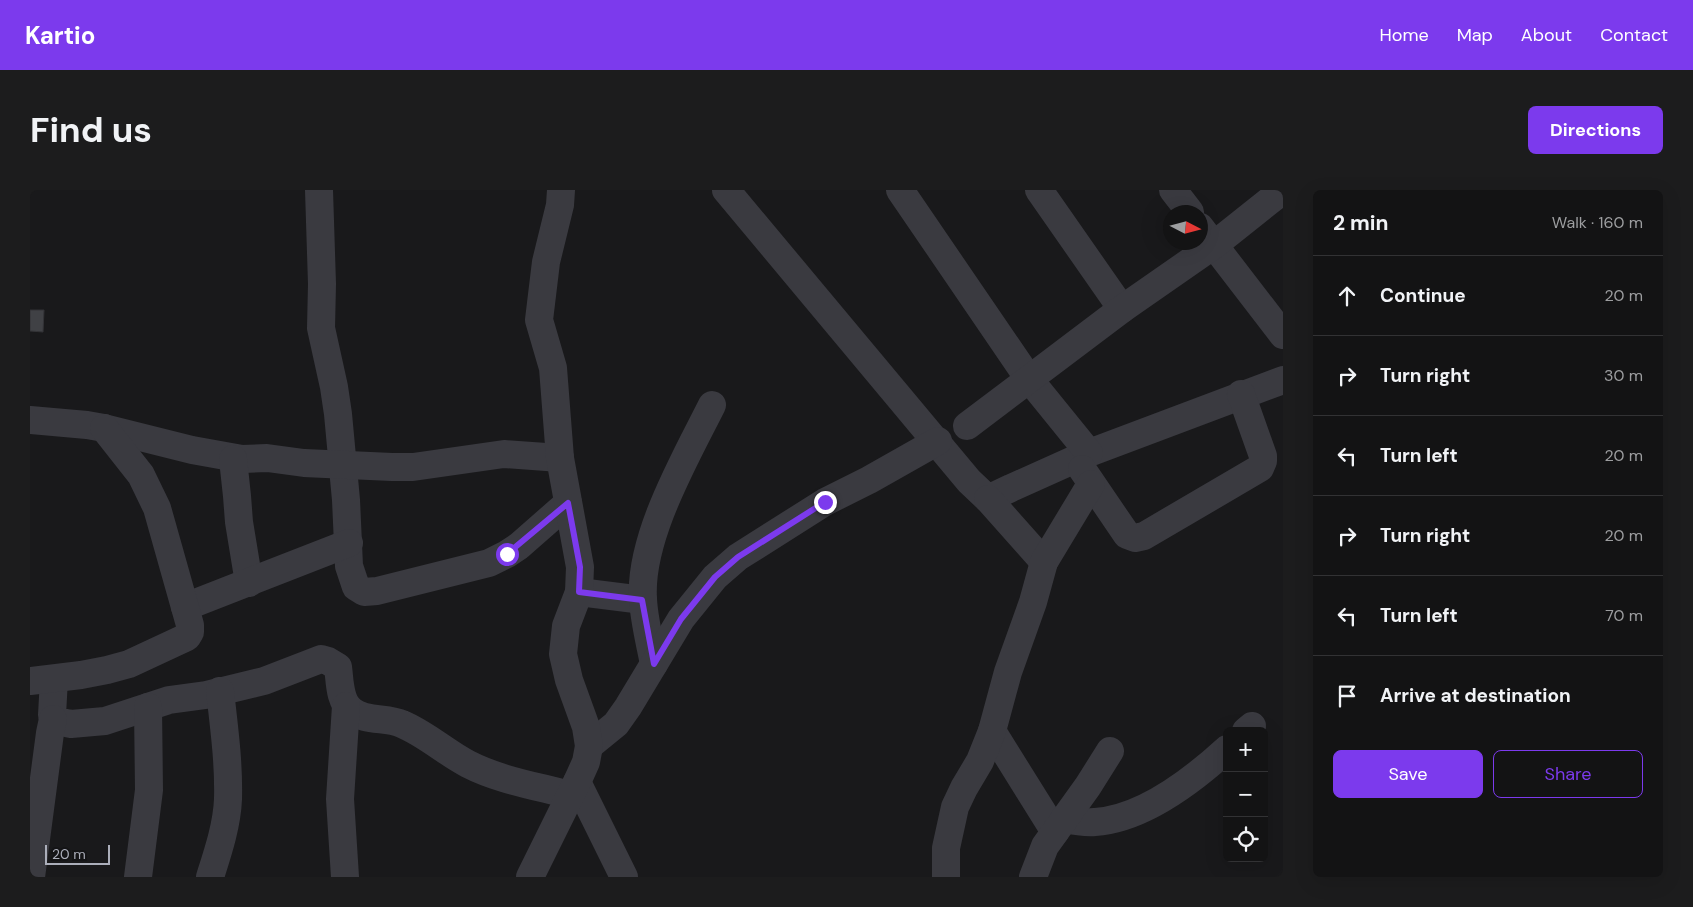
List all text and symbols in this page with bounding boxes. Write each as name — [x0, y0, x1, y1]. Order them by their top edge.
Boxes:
text: Kartio — [25, 20, 95, 51]
text: Home — [1379, 23, 1429, 47]
text: Map — [1457, 23, 1493, 47]
text: About — [1521, 23, 1572, 47]
text: Contact — [1600, 23, 1668, 47]
button: Directions — [1528, 106, 1663, 154]
text: Find us — [30, 107, 152, 153]
north arrow — [1163, 205, 1208, 250]
text: 2 min — [1333, 209, 1389, 237]
text: Walk · 160 m — [1552, 212, 1643, 233]
icon: ahead — [1333, 282, 1361, 310]
text: Continue — [1380, 283, 1466, 308]
text: 20 m — [1604, 285, 1643, 306]
icon: right — [1333, 362, 1361, 390]
text: Turn right — [1380, 363, 1470, 388]
text: 30 m — [1604, 365, 1643, 386]
icon: left — [1333, 442, 1361, 470]
text: Turn left — [1380, 443, 1458, 468]
text: 20 m — [1604, 445, 1643, 466]
route end — [814, 491, 837, 514]
icon: right — [1333, 522, 1361, 550]
text: Turn right — [1380, 523, 1470, 548]
text: 20 m — [1604, 525, 1643, 546]
route start — [496, 543, 519, 566]
icon: left — [1333, 602, 1361, 630]
text: Turn left — [1380, 603, 1458, 628]
text: 70 m — [1605, 605, 1643, 626]
icon: arrive — [1333, 682, 1361, 710]
text: Arrive at destination — [1380, 683, 1571, 708]
map controls — [1223, 727, 1268, 862]
button: + — [1223, 727, 1268, 772]
button: Save — [1333, 750, 1483, 798]
button: Share — [1493, 750, 1643, 798]
button: − — [1223, 772, 1268, 817]
button: locate — [1223, 817, 1268, 862]
scale bar — [45, 842, 110, 865]
text: 20 m — [52, 845, 86, 863]

